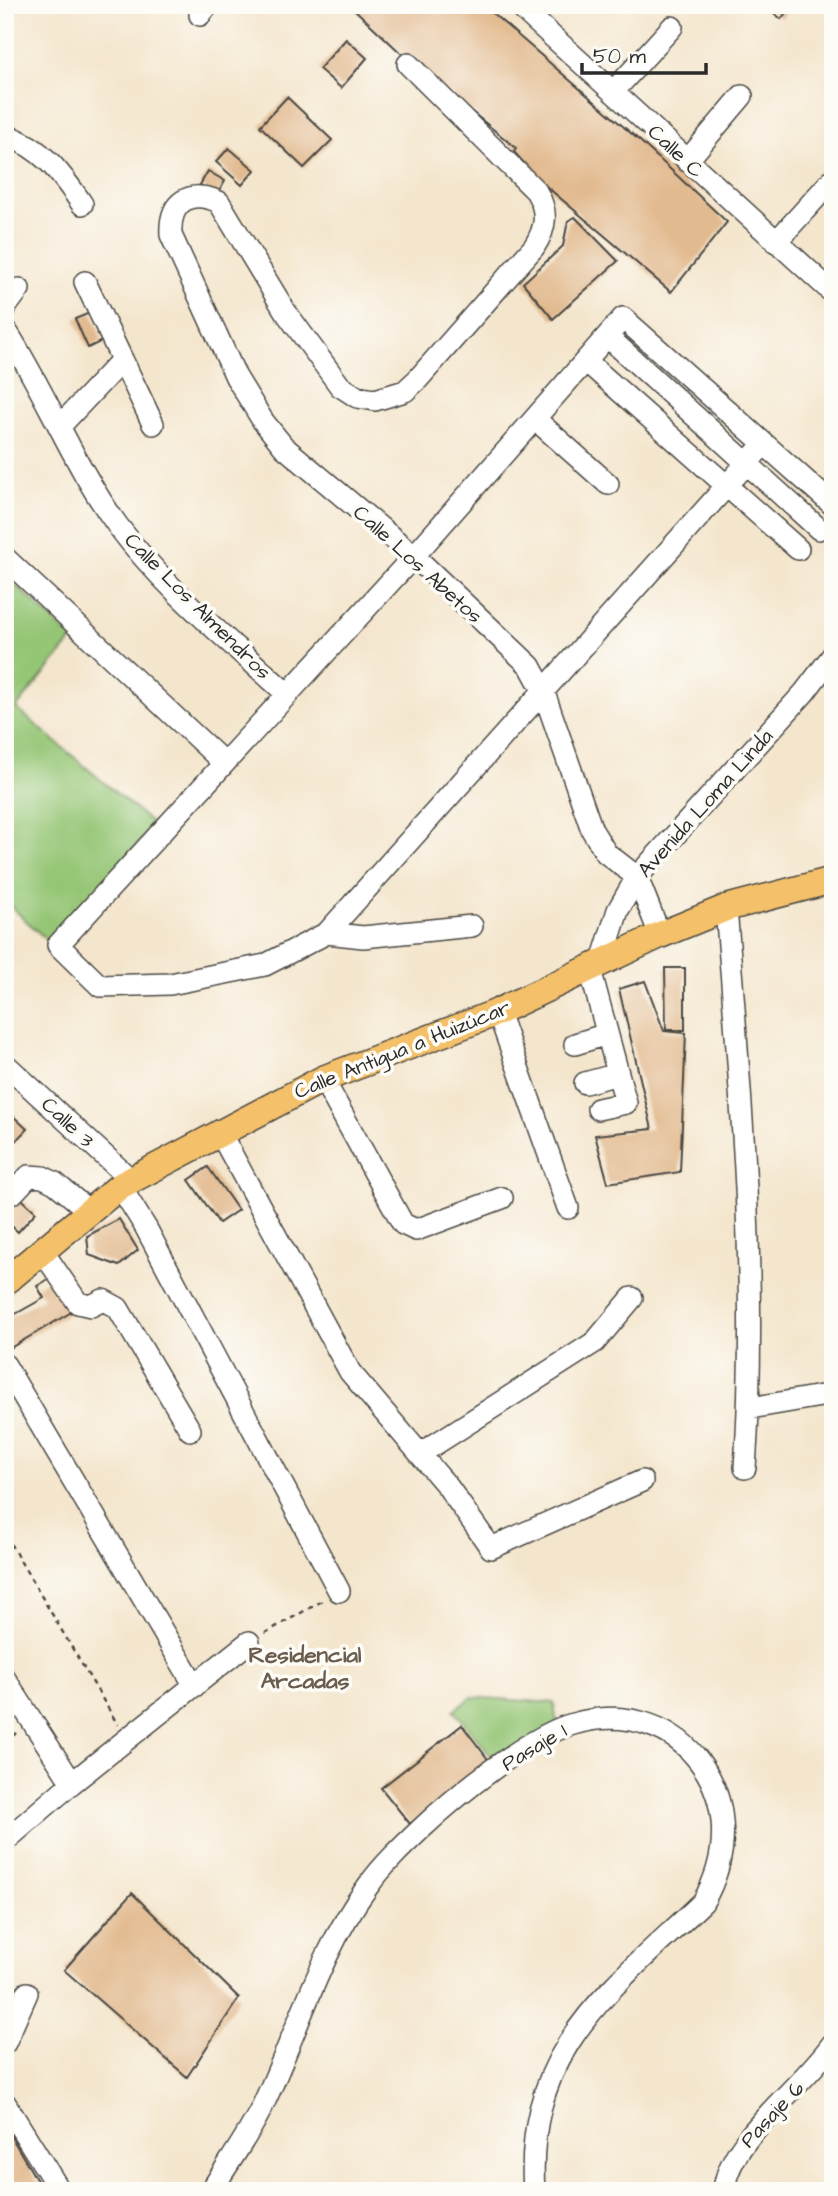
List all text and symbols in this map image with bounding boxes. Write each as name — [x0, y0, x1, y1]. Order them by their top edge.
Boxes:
scale bar — [582, 32, 707, 76]
text: 50 m — [593, 42, 647, 71]
street label: Calle C — [641, 118, 710, 185]
street label: Calle Los Abetos — [347, 498, 489, 630]
street label: Calle Los Almendros — [118, 526, 278, 686]
street label: Avenida Loma Linda — [631, 723, 780, 884]
street label: Calle Antigua a Huizúcar — [290, 993, 516, 1108]
street label: Calle 3 — [35, 1090, 101, 1155]
district label: Residencial Arcadas — [249, 1639, 362, 1697]
street label: Pasaje 1 — [496, 1716, 573, 1778]
street label: Pasaje 6 — [734, 2074, 811, 2154]

